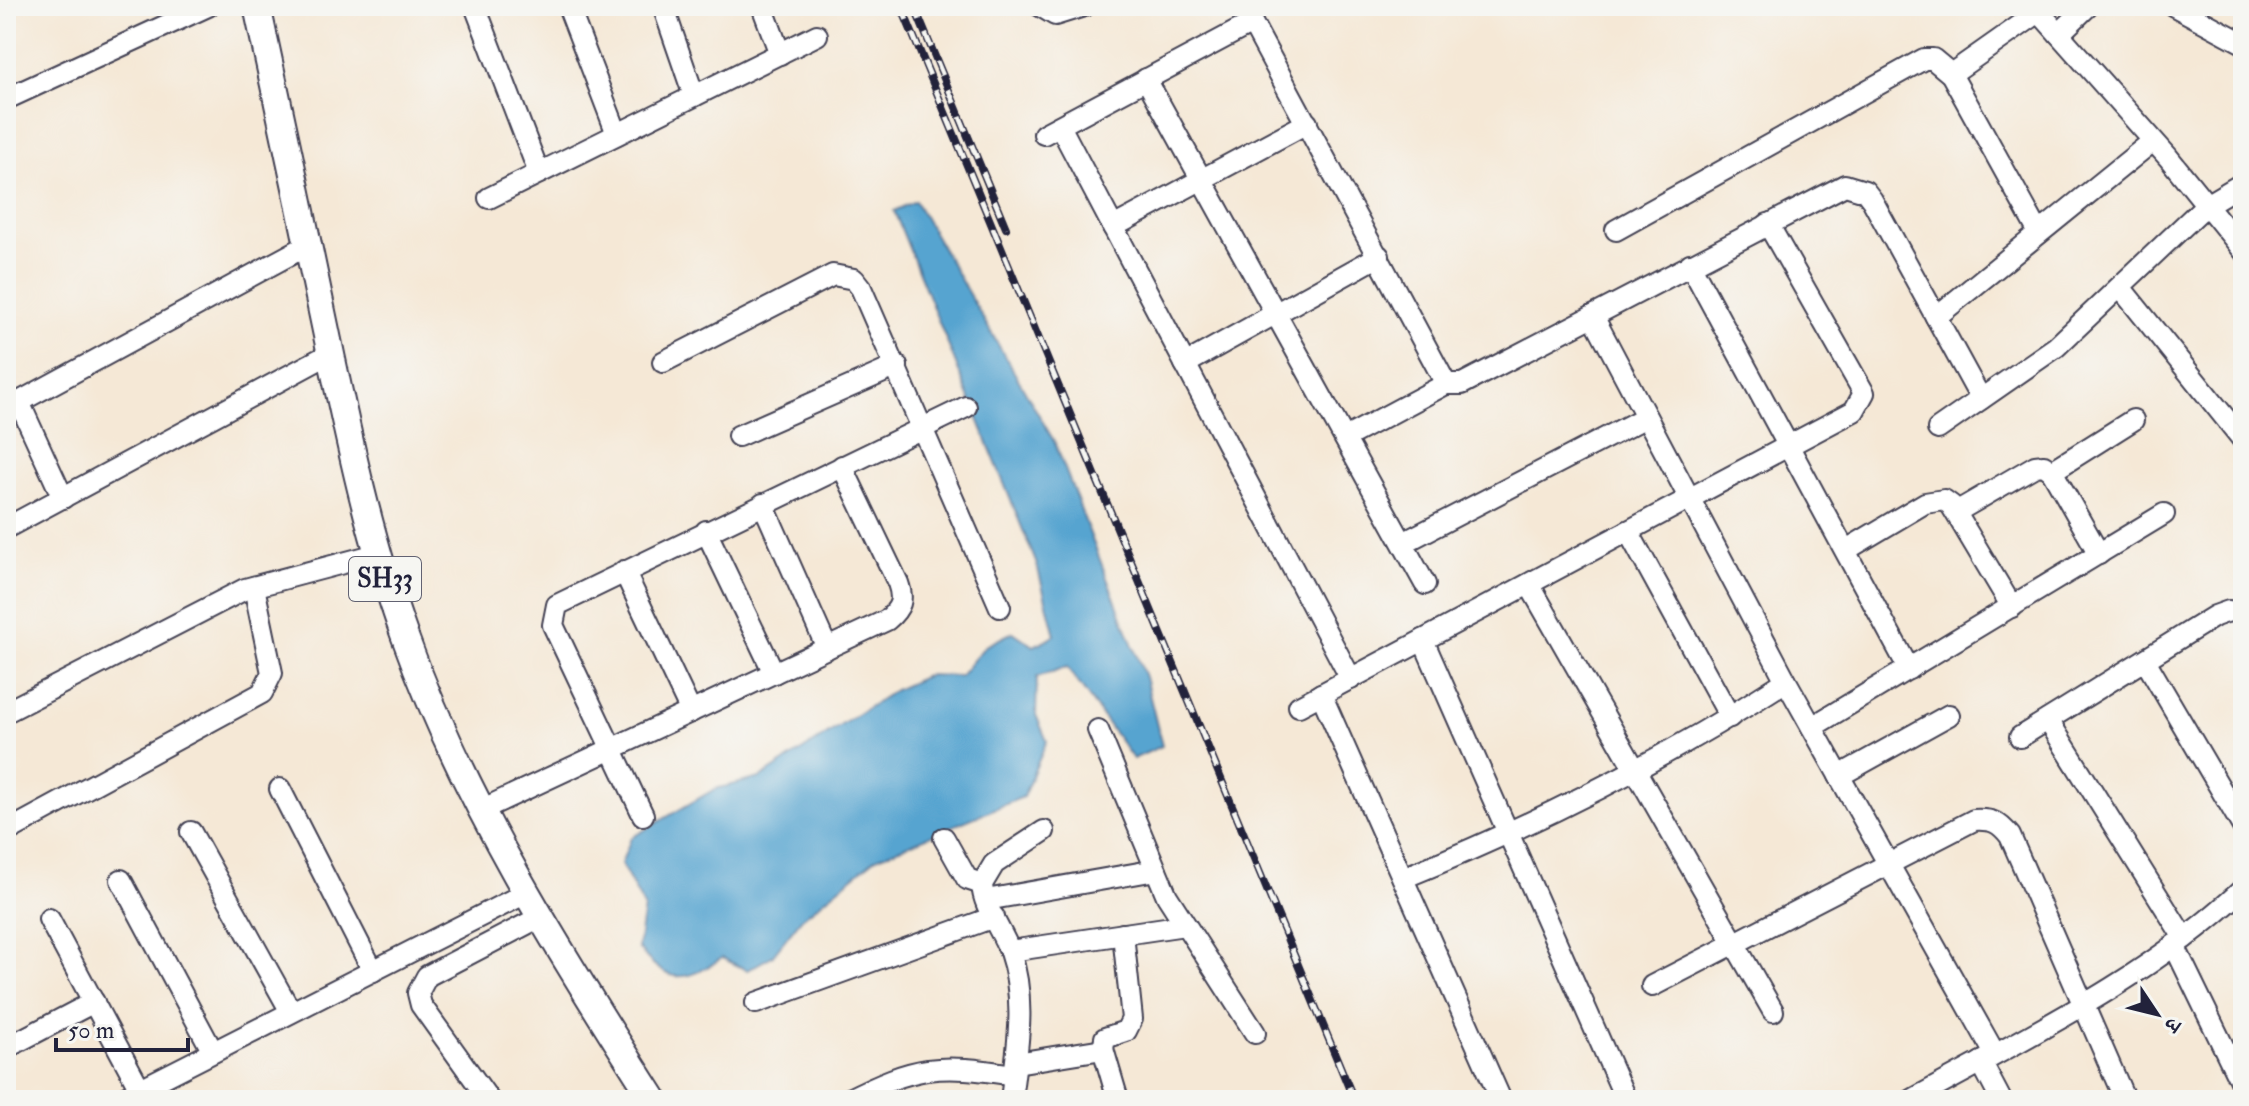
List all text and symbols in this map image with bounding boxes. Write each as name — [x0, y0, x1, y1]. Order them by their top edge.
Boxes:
road number: SH33 — [349, 557, 421, 601]
north arrow — [2117, 974, 2197, 1054]
scale bar — [56, 1002, 188, 1052]
text: उ — [2157, 1011, 2188, 1039]
text: 50 m — [68, 1015, 115, 1046]

